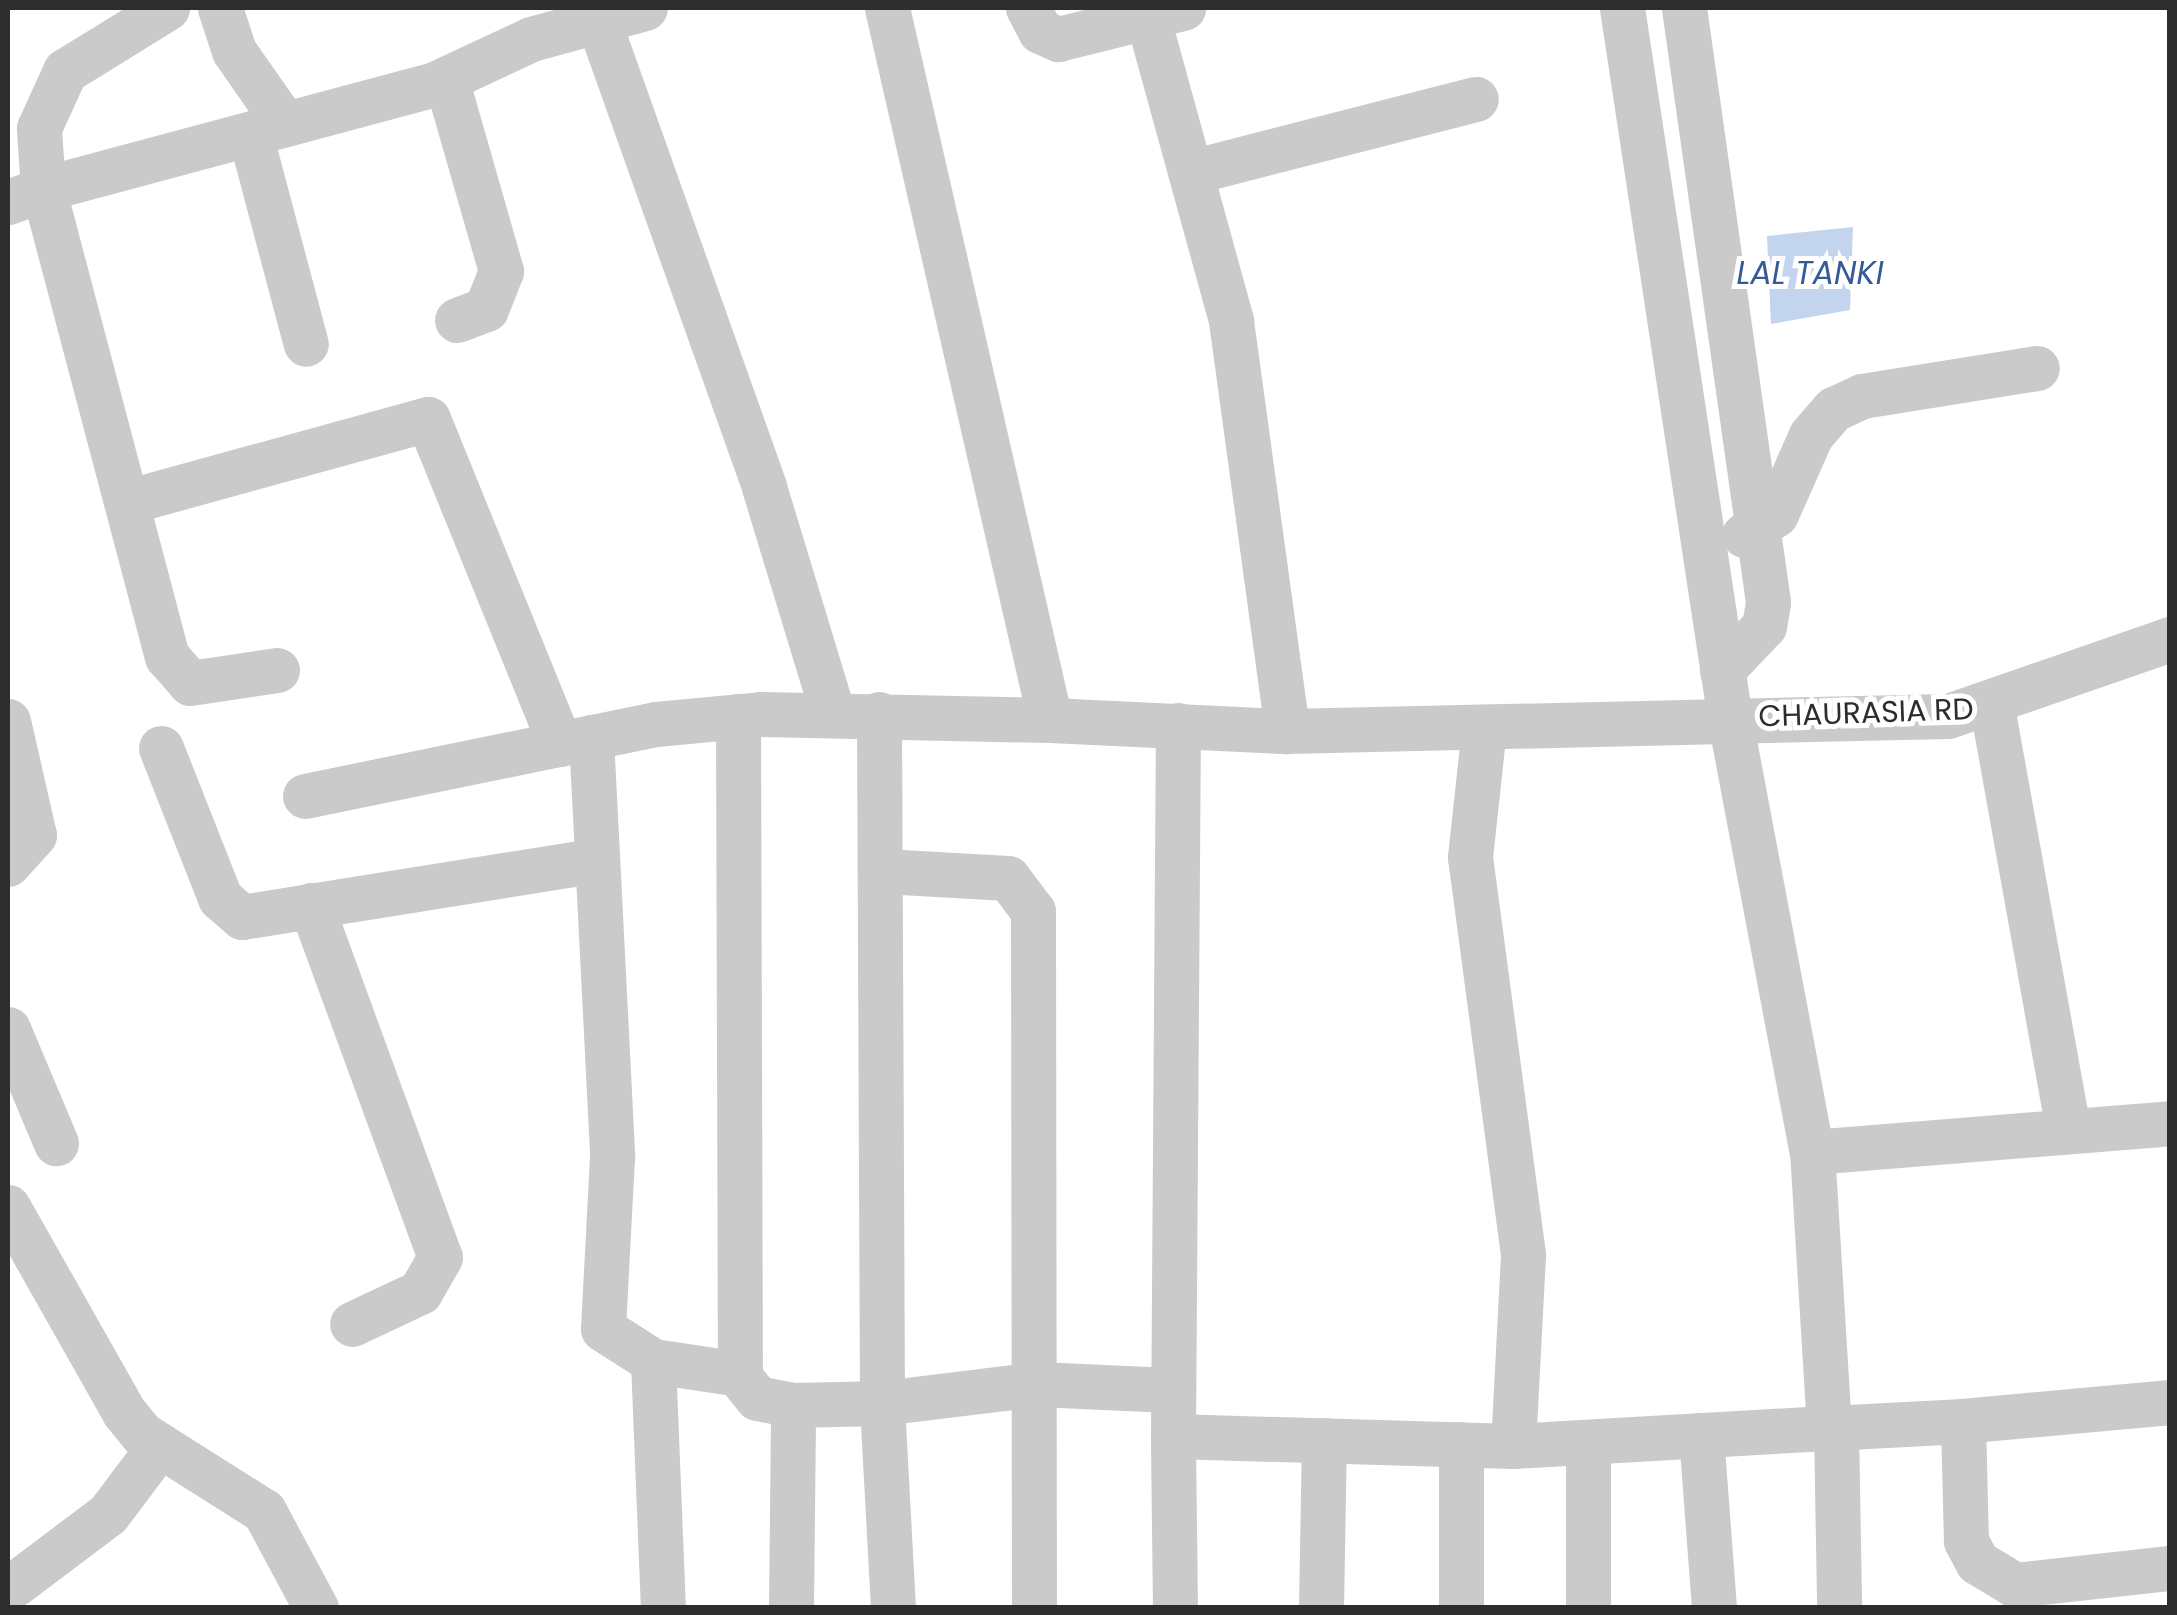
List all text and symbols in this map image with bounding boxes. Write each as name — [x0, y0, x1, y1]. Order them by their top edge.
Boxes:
water label: LAL TANKI — [1736, 254, 1884, 292]
street label: CHAURASIA RD — [1758, 691, 1974, 735]

